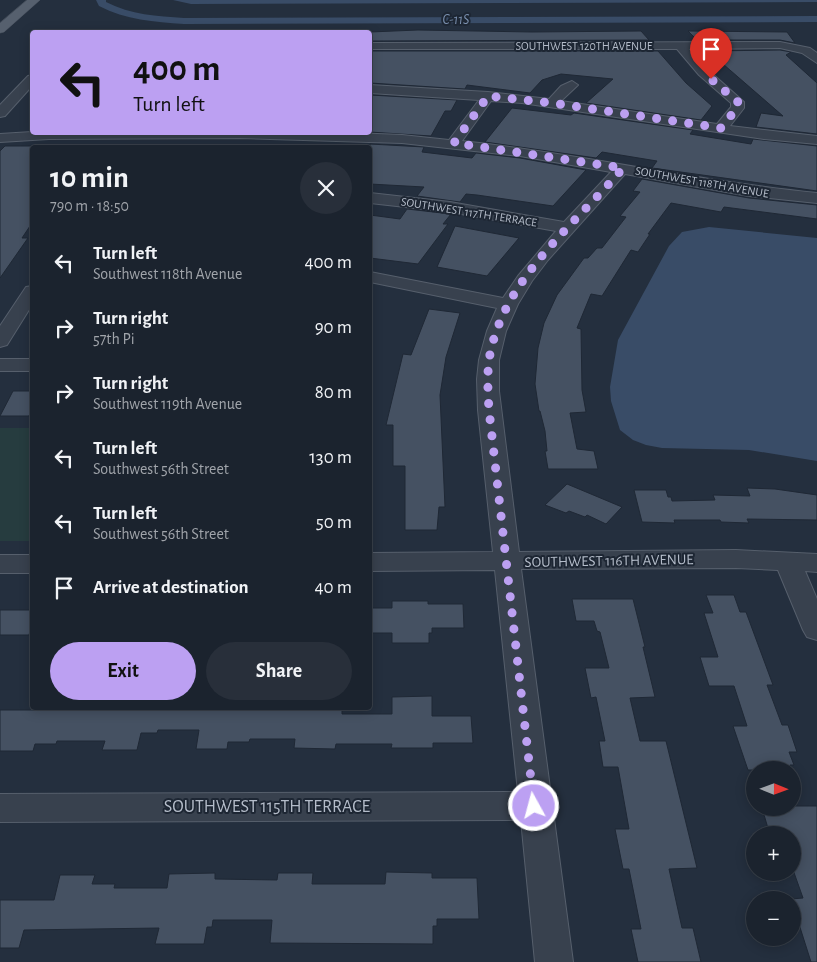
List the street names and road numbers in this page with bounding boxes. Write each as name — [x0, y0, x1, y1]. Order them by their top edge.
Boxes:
street label: SOUTHWEST 120TH AVENUE — [515, 40, 653, 52]
street label: SOUTHWEST 118TH AVENUE — [634, 164, 770, 200]
street label: SOUTHWEST 117TH TERRACE — [400, 195, 538, 229]
street label: SOUTHWEST 116TH AVENUE — [524, 552, 694, 570]
street label: SOUTHWEST 115TH TERRACE — [164, 798, 371, 816]

